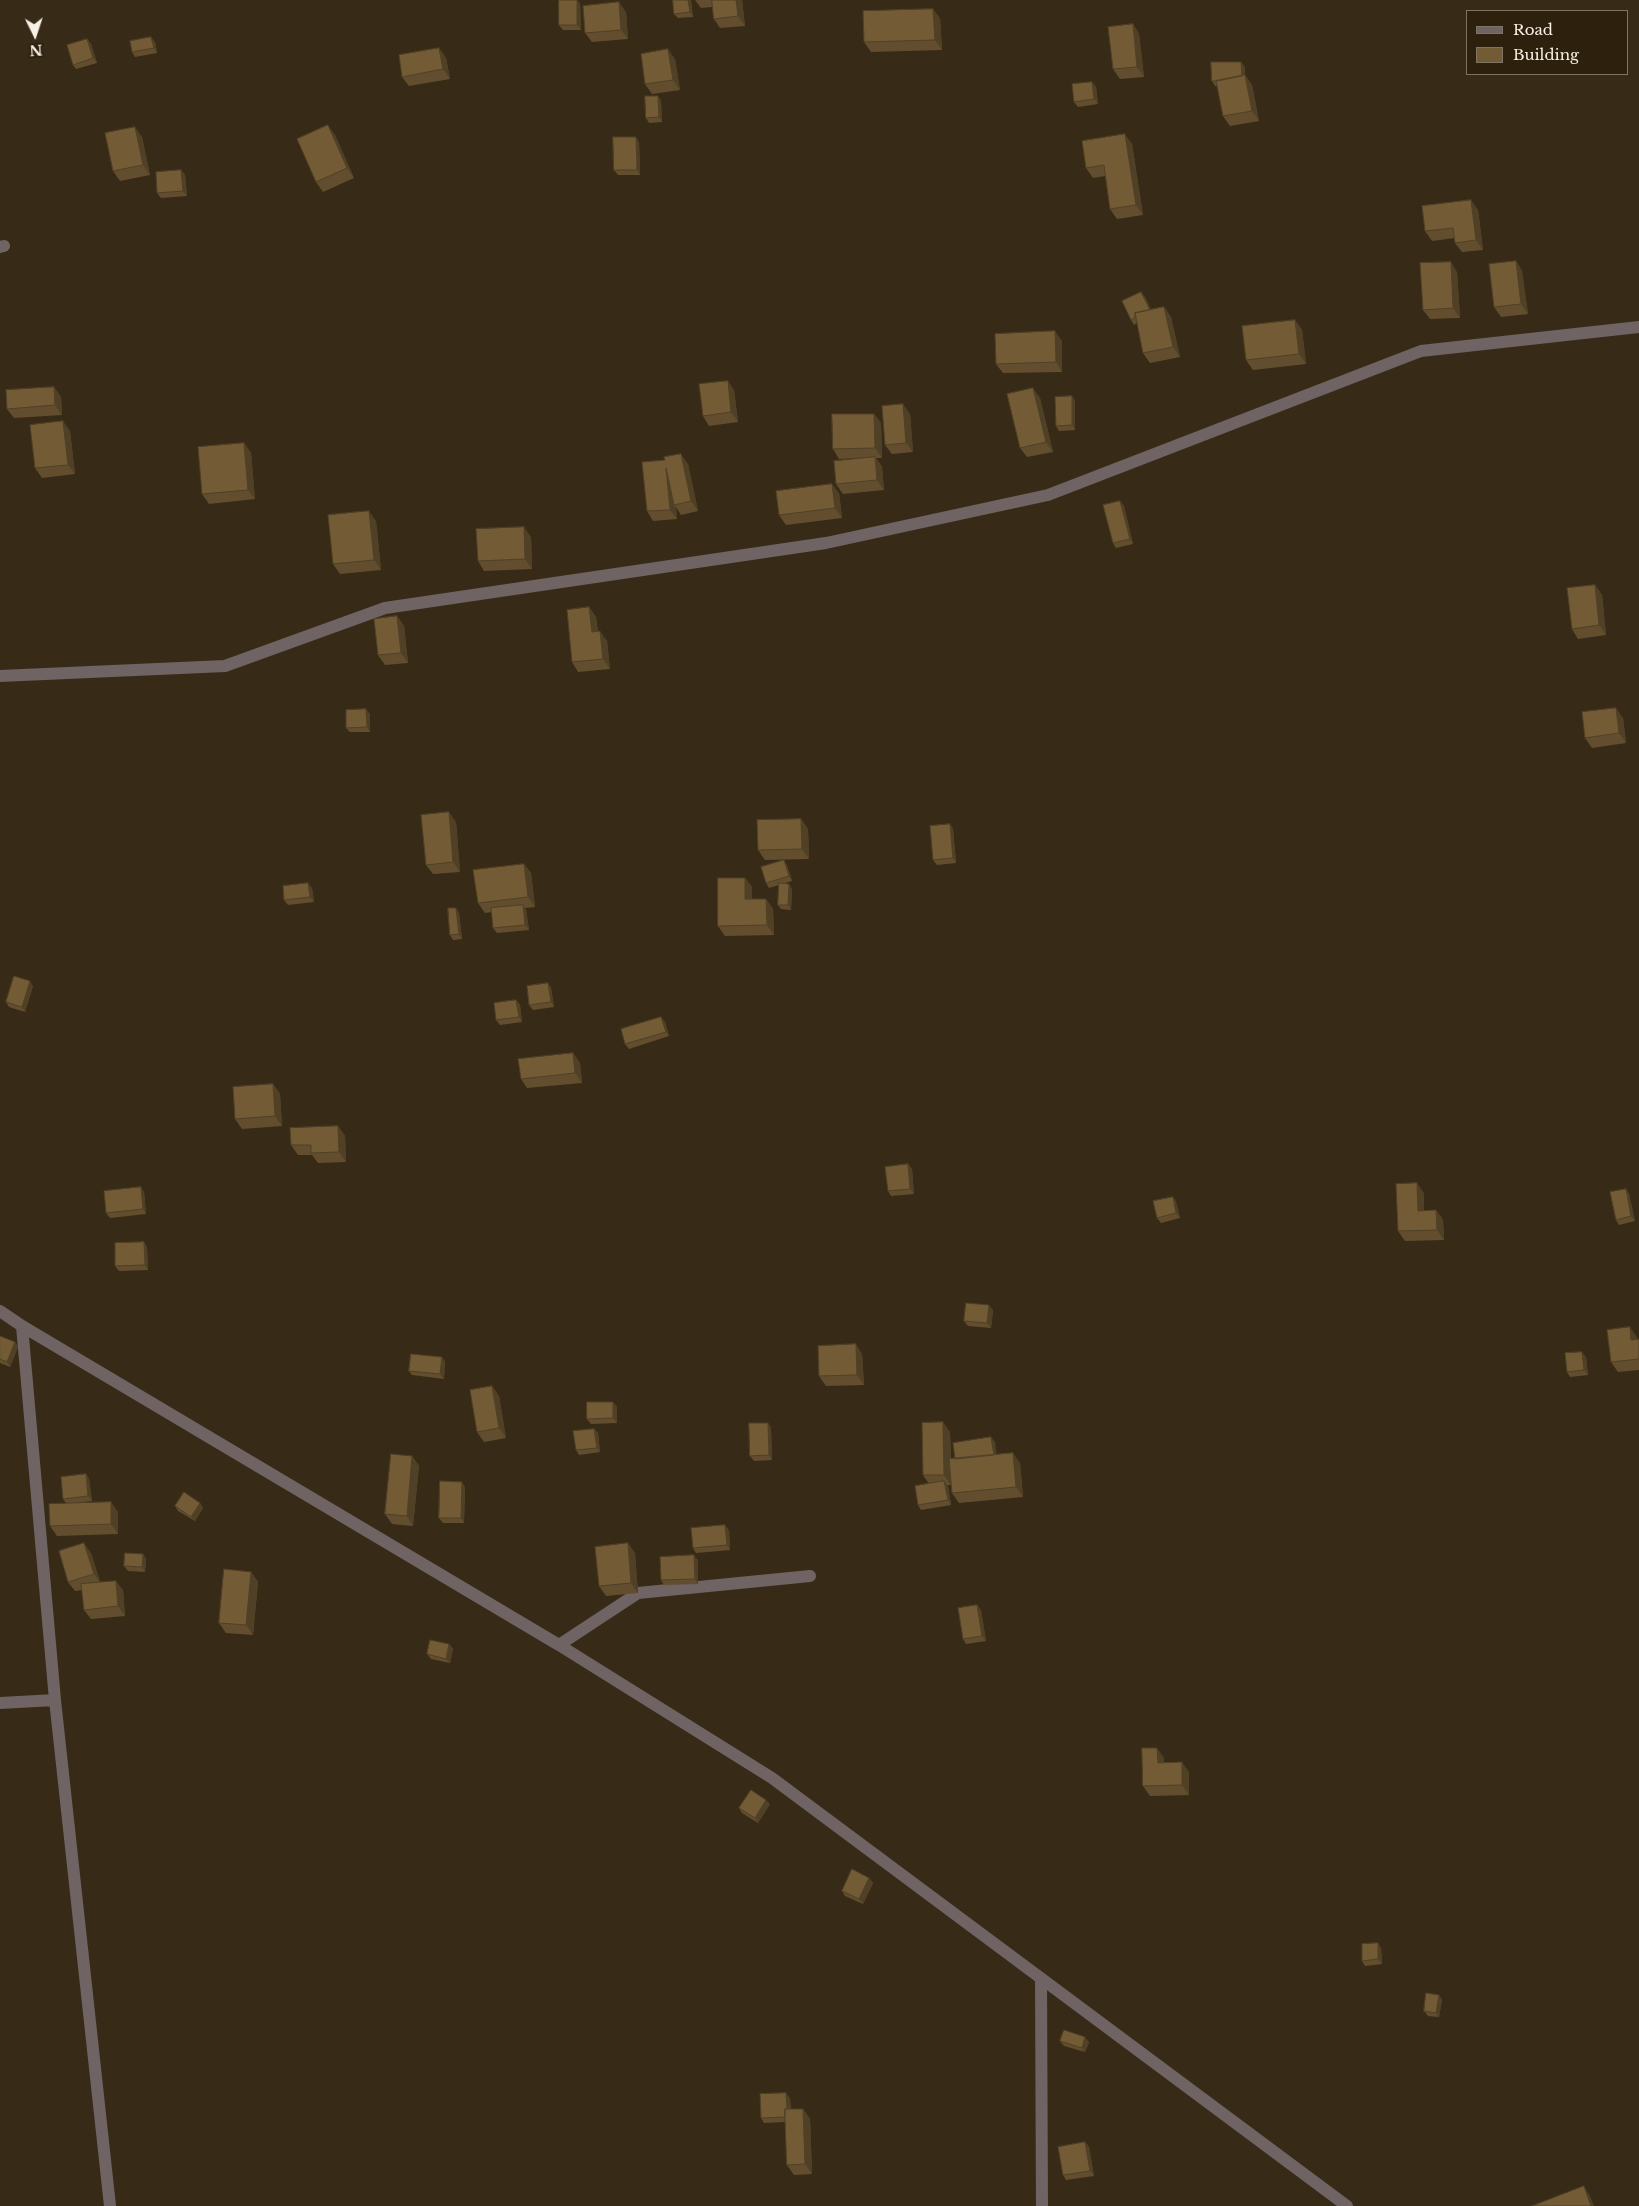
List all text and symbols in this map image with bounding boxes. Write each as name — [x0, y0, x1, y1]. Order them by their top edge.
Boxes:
north arrow — [10, 10, 60, 60]
legend — [1466, 10, 1629, 75]
text: Road — [1513, 20, 1553, 39]
text: N — [29, 41, 43, 59]
text: Building — [1513, 45, 1579, 64]

